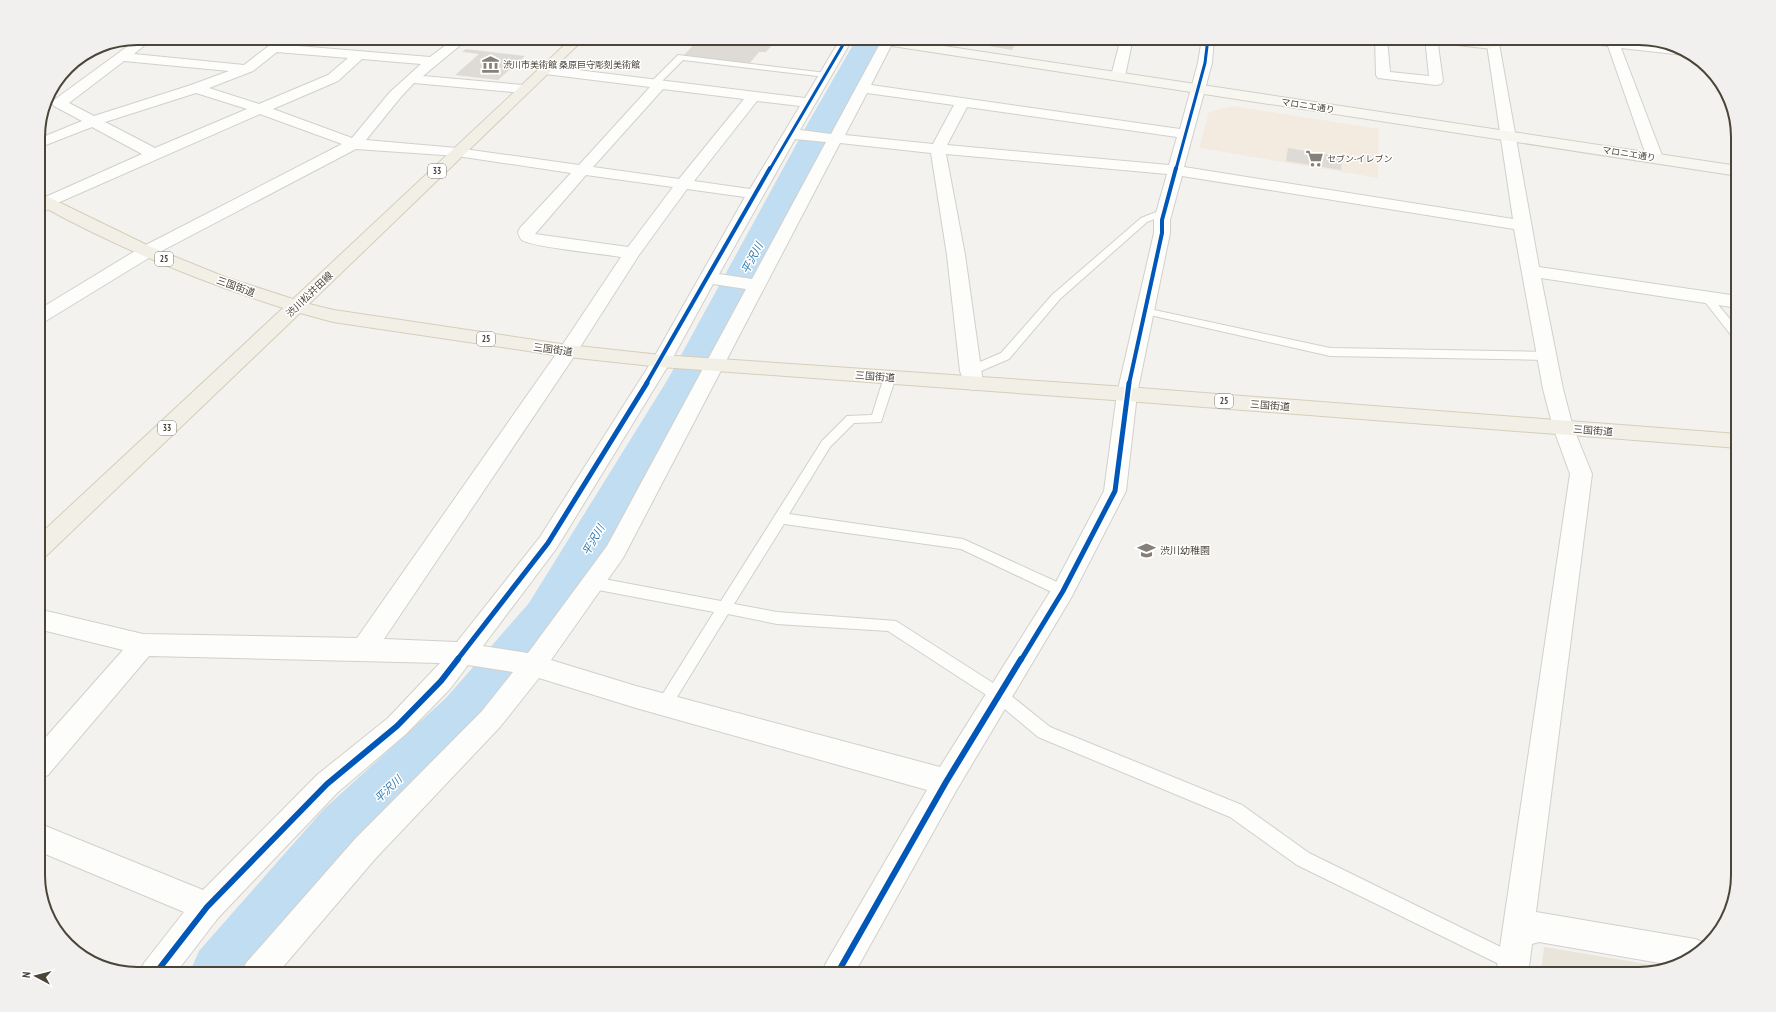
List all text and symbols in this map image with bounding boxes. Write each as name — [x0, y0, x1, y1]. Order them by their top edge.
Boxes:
museum icon: 渋川市美術館 桑原巨守彫刻美術館 — [480, 55, 500, 75]
place label: 渋川市美術館 桑原巨守彫刻美術館 — [503, 59, 640, 70]
street label: マロニエ通り — [1281, 96, 1336, 115]
street label: マロニエ通り — [1602, 144, 1657, 163]
supermarket icon: セブン-イレブン — [1304, 149, 1324, 169]
place label: セブン-イレブン — [1327, 153, 1393, 164]
road number: 33 — [428, 164, 446, 178]
water label: 平沢川 — [738, 239, 766, 276]
road number: 25 — [155, 252, 173, 266]
street label: 渋川松井田線 — [283, 269, 335, 320]
street label: 三国街道 — [215, 274, 257, 299]
road number: 25 — [477, 332, 495, 346]
street label: 三国街道 — [532, 340, 574, 359]
street label: 三国街道 — [855, 369, 895, 384]
road number: 25 — [1215, 394, 1233, 408]
street label: 三国街道 — [1250, 398, 1290, 413]
road number: 33 — [158, 421, 176, 435]
street label: 三国街道 — [1573, 423, 1613, 438]
water label: 平沢川 — [579, 521, 608, 558]
school or university icon: 渋川幼稚園 — [1137, 540, 1157, 560]
place label: 渋川幼稚園 — [1160, 544, 1210, 557]
water label: 平沢川 — [371, 772, 405, 805]
north arrow — [16, 956, 56, 996]
text: N — [19, 971, 33, 979]

